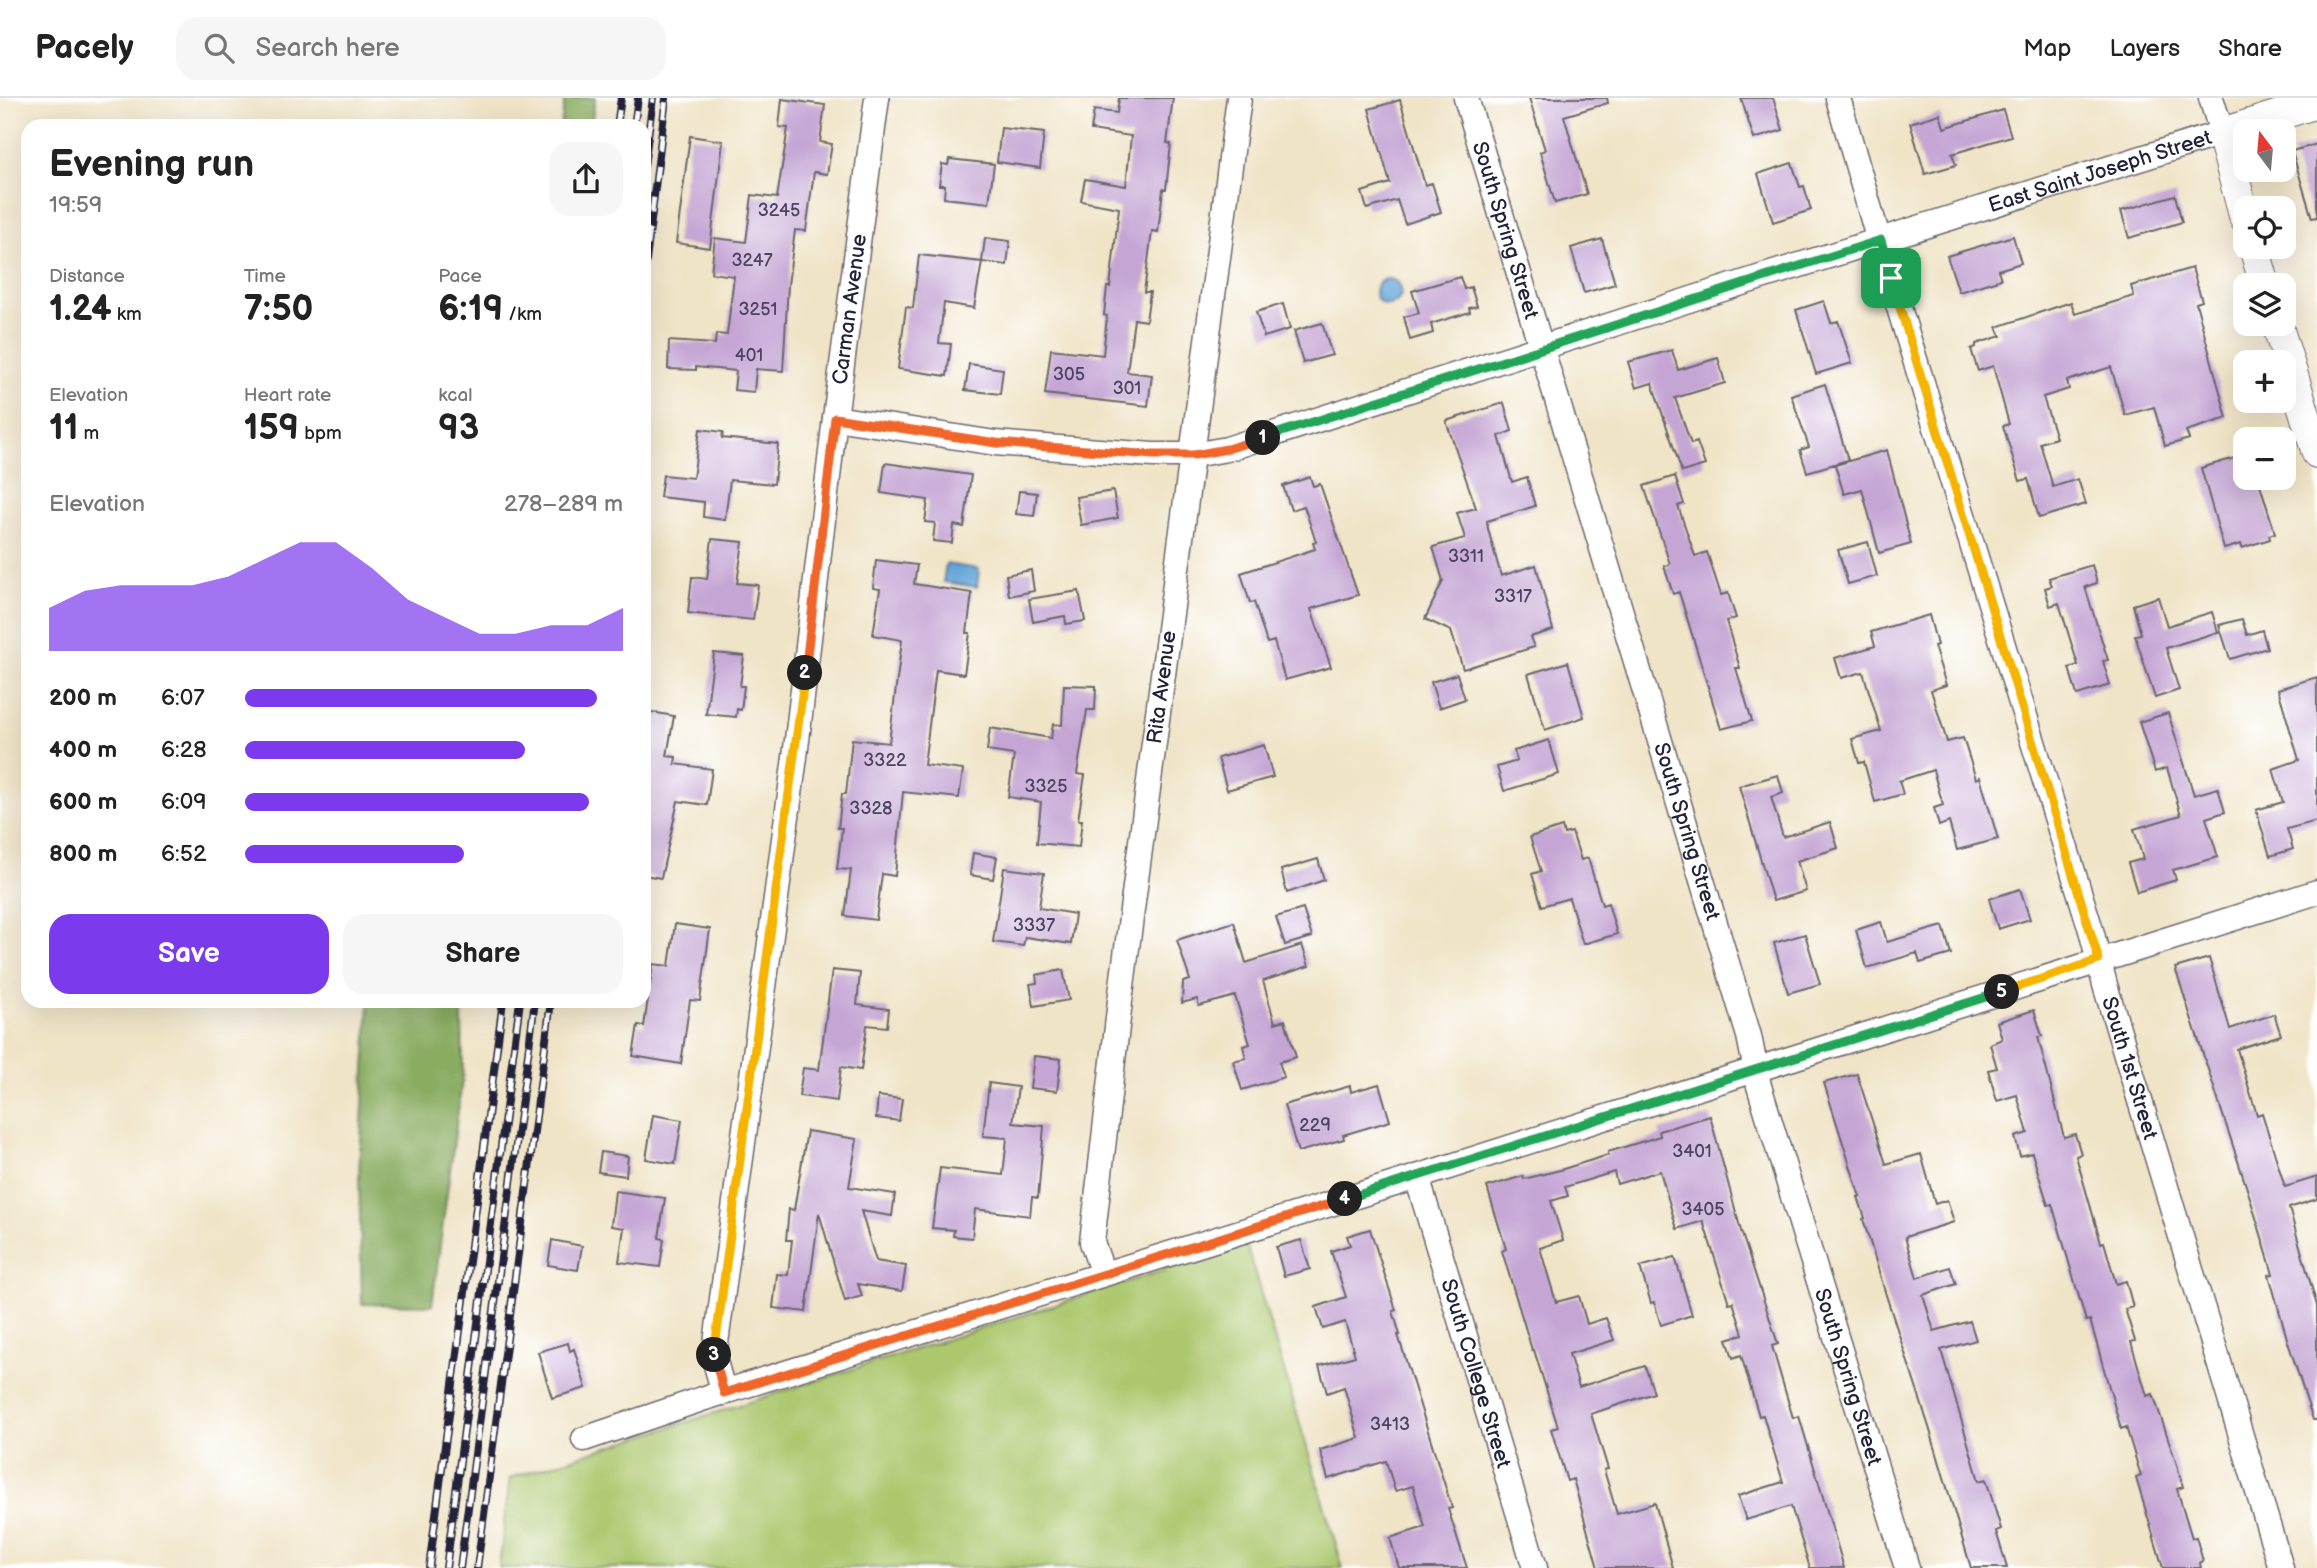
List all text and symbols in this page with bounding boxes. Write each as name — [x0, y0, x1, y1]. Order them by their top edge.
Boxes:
search box — [176, 17, 666, 80]
text: Pacely — [35, 28, 134, 68]
icon: search — [200, 29, 238, 67]
text: Search here — [256, 33, 400, 64]
text: Map — [2023, 34, 2071, 63]
text: Layers — [2109, 34, 2180, 63]
text: Share — [2218, 34, 2282, 63]
north arrow — [2233, 119, 2296, 182]
map controls — [2233, 119, 2296, 490]
street label: East Saint Joseph Street — [1985, 124, 2215, 218]
street label: South Spring Street — [1467, 139, 1545, 322]
text: Evening run — [49, 142, 254, 187]
button: share — [549, 142, 623, 216]
text: 19:59 — [49, 191, 102, 219]
button: locate — [2233, 196, 2296, 259]
house number: 3245 — [758, 200, 800, 221]
street label: Carman Avenue — [827, 232, 872, 386]
pin — [1861, 248, 1921, 308]
house number: 3247 — [731, 250, 773, 271]
icon: arrive — [1872, 259, 1910, 297]
text: Distance — [49, 265, 125, 288]
text: Time — [244, 265, 286, 288]
text: Pace — [438, 265, 482, 288]
button: layers — [2233, 273, 2296, 336]
text: 1.24 — [49, 288, 112, 331]
text: 7:50 — [244, 288, 313, 331]
text: 6:19 — [438, 288, 503, 331]
house number: 3251 — [739, 299, 777, 320]
text: km — [112, 303, 142, 326]
text: /km — [503, 303, 542, 326]
house number: 401 — [735, 345, 763, 366]
button: + — [2233, 350, 2296, 413]
house number: 305 — [1053, 364, 1085, 385]
house number: 301 — [1113, 378, 1141, 399]
text: Elevation — [49, 384, 128, 407]
text: Heart rate — [244, 384, 331, 407]
text: kcal — [438, 384, 472, 407]
text: 11 — [49, 407, 78, 450]
text: 159 — [244, 407, 299, 450]
text: 93 — [438, 407, 479, 450]
pin: 1 — [1246, 420, 1280, 456]
text: m — [78, 422, 99, 445]
text: bpm — [299, 422, 342, 445]
text: 1 — [1259, 426, 1267, 449]
button: − — [2233, 427, 2296, 490]
text: Elevation — [49, 490, 145, 518]
text: 278–289 m — [504, 490, 623, 518]
house number: 3311 — [1448, 546, 1484, 567]
house number: 3317 — [1494, 586, 1532, 607]
street label: Rita Avenue — [1142, 629, 1181, 745]
pin: 2 — [788, 656, 822, 690]
text: 2 — [799, 661, 810, 684]
text: 200 m — [49, 684, 117, 712]
text: 6:07 — [161, 684, 205, 712]
text: 400 m — [49, 736, 117, 764]
text: 6:28 — [161, 736, 207, 764]
street label: South Spring Street — [1649, 740, 1726, 923]
house number: 3322 — [863, 750, 907, 771]
house number: 3325 — [1024, 776, 1068, 797]
text: 600 m — [49, 788, 117, 816]
text: 6:09 — [161, 788, 207, 816]
house number: 3328 — [849, 798, 893, 819]
text: 800 m — [49, 840, 117, 868]
text: 6:52 — [161, 840, 206, 868]
button: Save — [49, 914, 329, 994]
button: Share — [343, 914, 623, 994]
house number: 3337 — [1013, 915, 1055, 936]
pin: 5 — [1984, 974, 2020, 1010]
text: 5 — [1996, 980, 2007, 1003]
street label: South 1st Street — [2097, 994, 2164, 1143]
house number: 229 — [1299, 1115, 1331, 1136]
house number: 3401 — [1672, 1141, 1712, 1162]
pin: 4 — [1328, 1182, 1362, 1216]
text: 4 — [1339, 1187, 1350, 1210]
house number: 3405 — [1682, 1199, 1724, 1220]
street label: South College Street — [1436, 1276, 1517, 1471]
street label: South Spring Street — [1809, 1285, 1887, 1469]
pin: 3 — [696, 1338, 732, 1372]
text: 3 — [708, 1343, 719, 1366]
house number: 3413 — [1370, 1414, 1410, 1435]

